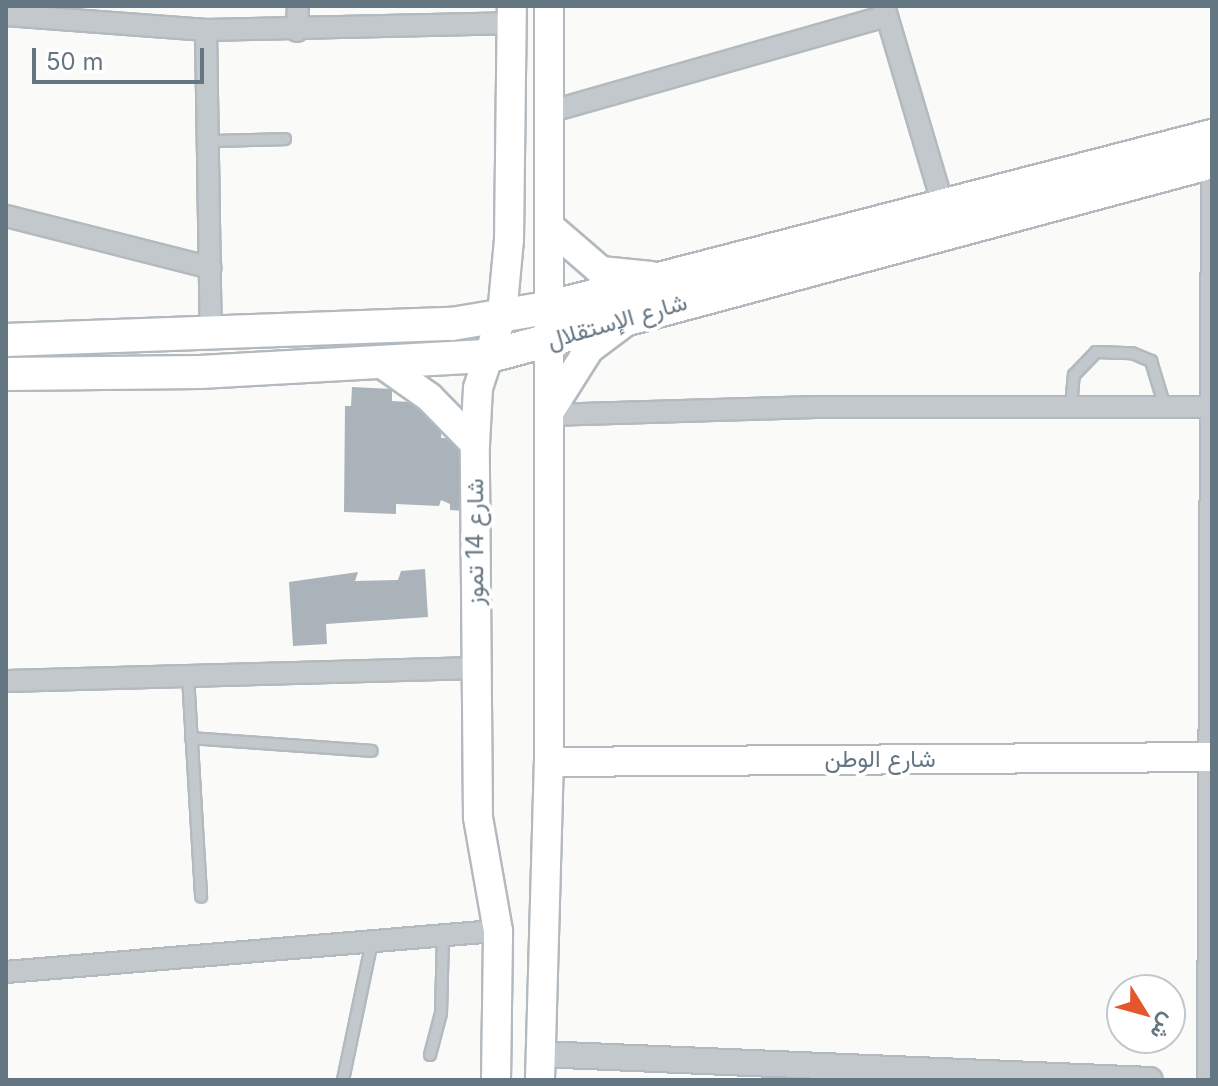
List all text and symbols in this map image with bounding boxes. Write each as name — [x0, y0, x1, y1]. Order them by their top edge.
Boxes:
scale bar — [36, 32, 208, 82]
text: 50 m — [46, 47, 104, 76]
street label: شارع الإستقلال — [544, 287, 690, 355]
street label: شارع 14 تموز — [461, 478, 489, 606]
street label: شارع الوطن — [824, 745, 936, 773]
north arrow — [1106, 974, 1186, 1054]
text: ش — [1145, 1009, 1182, 1046]

